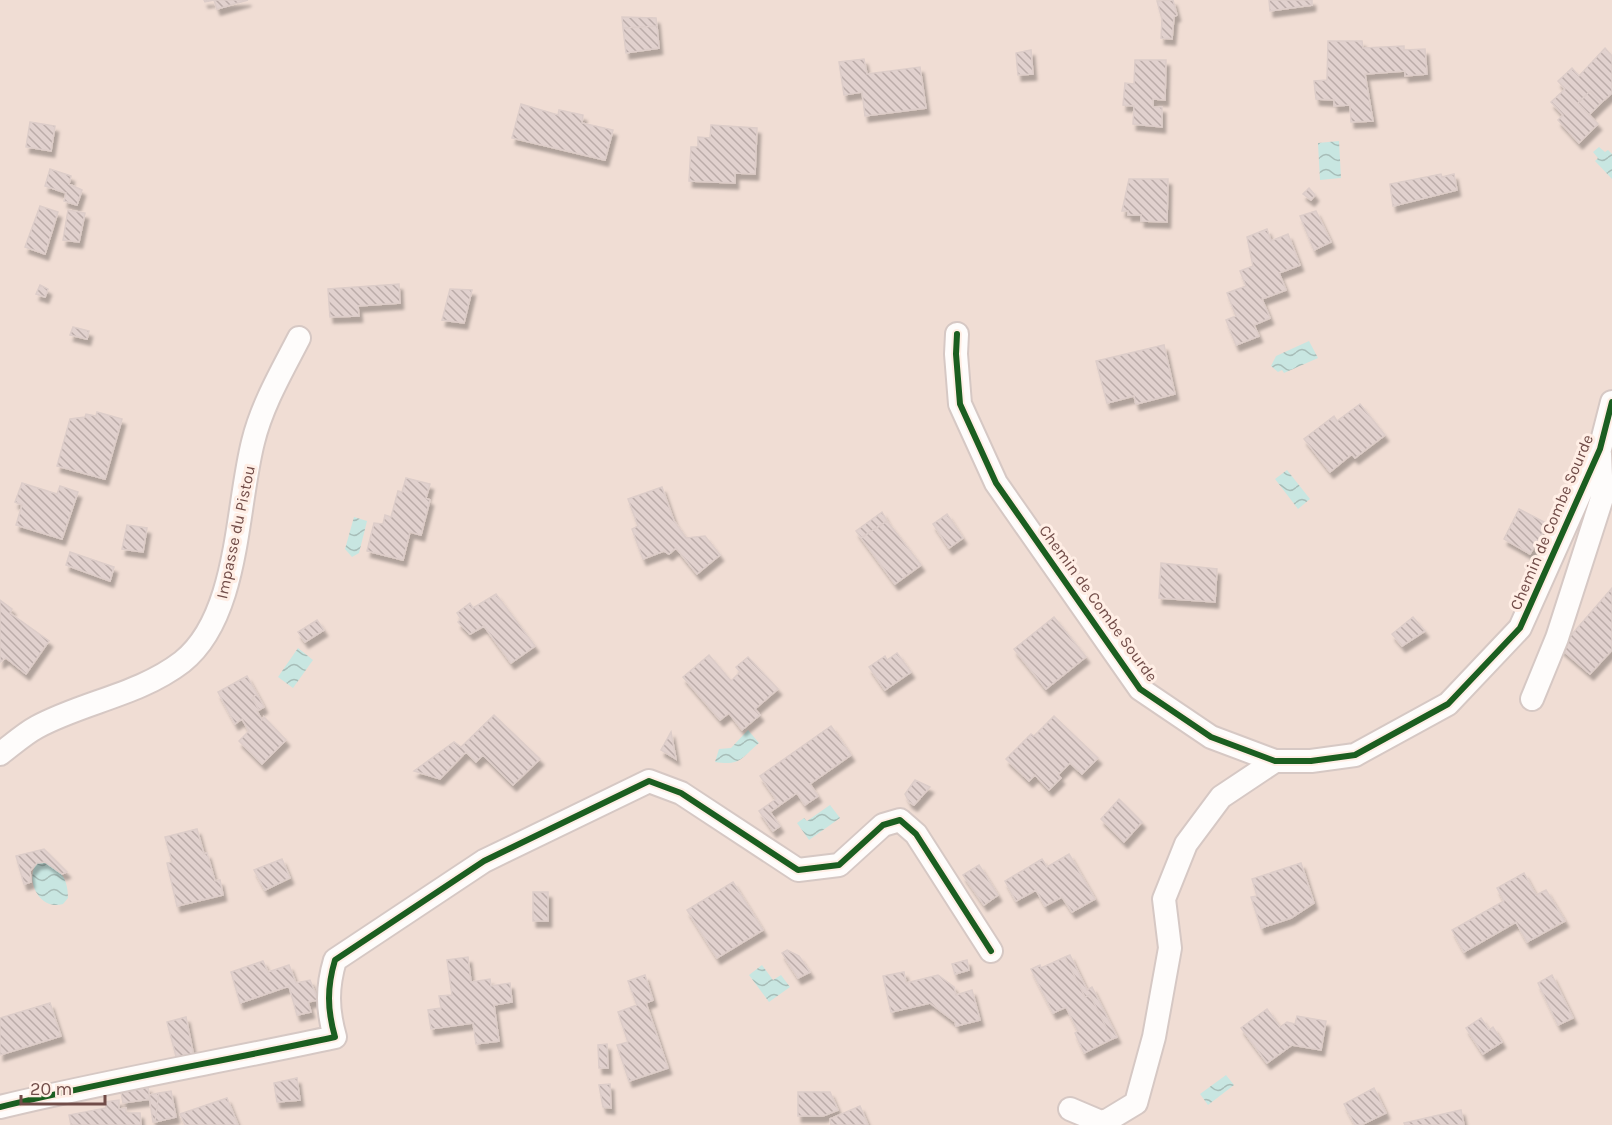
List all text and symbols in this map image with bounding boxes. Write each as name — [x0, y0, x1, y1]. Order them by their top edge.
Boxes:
street label: Chemin de Combe Sourde — [1506, 432, 1597, 613]
street label: Impasse du Pistou — [212, 464, 259, 601]
street label: Chemin de Combe Sourde — [1035, 521, 1162, 685]
scale bar — [21, 1068, 105, 1106]
text: 20 m — [30, 1078, 72, 1100]

